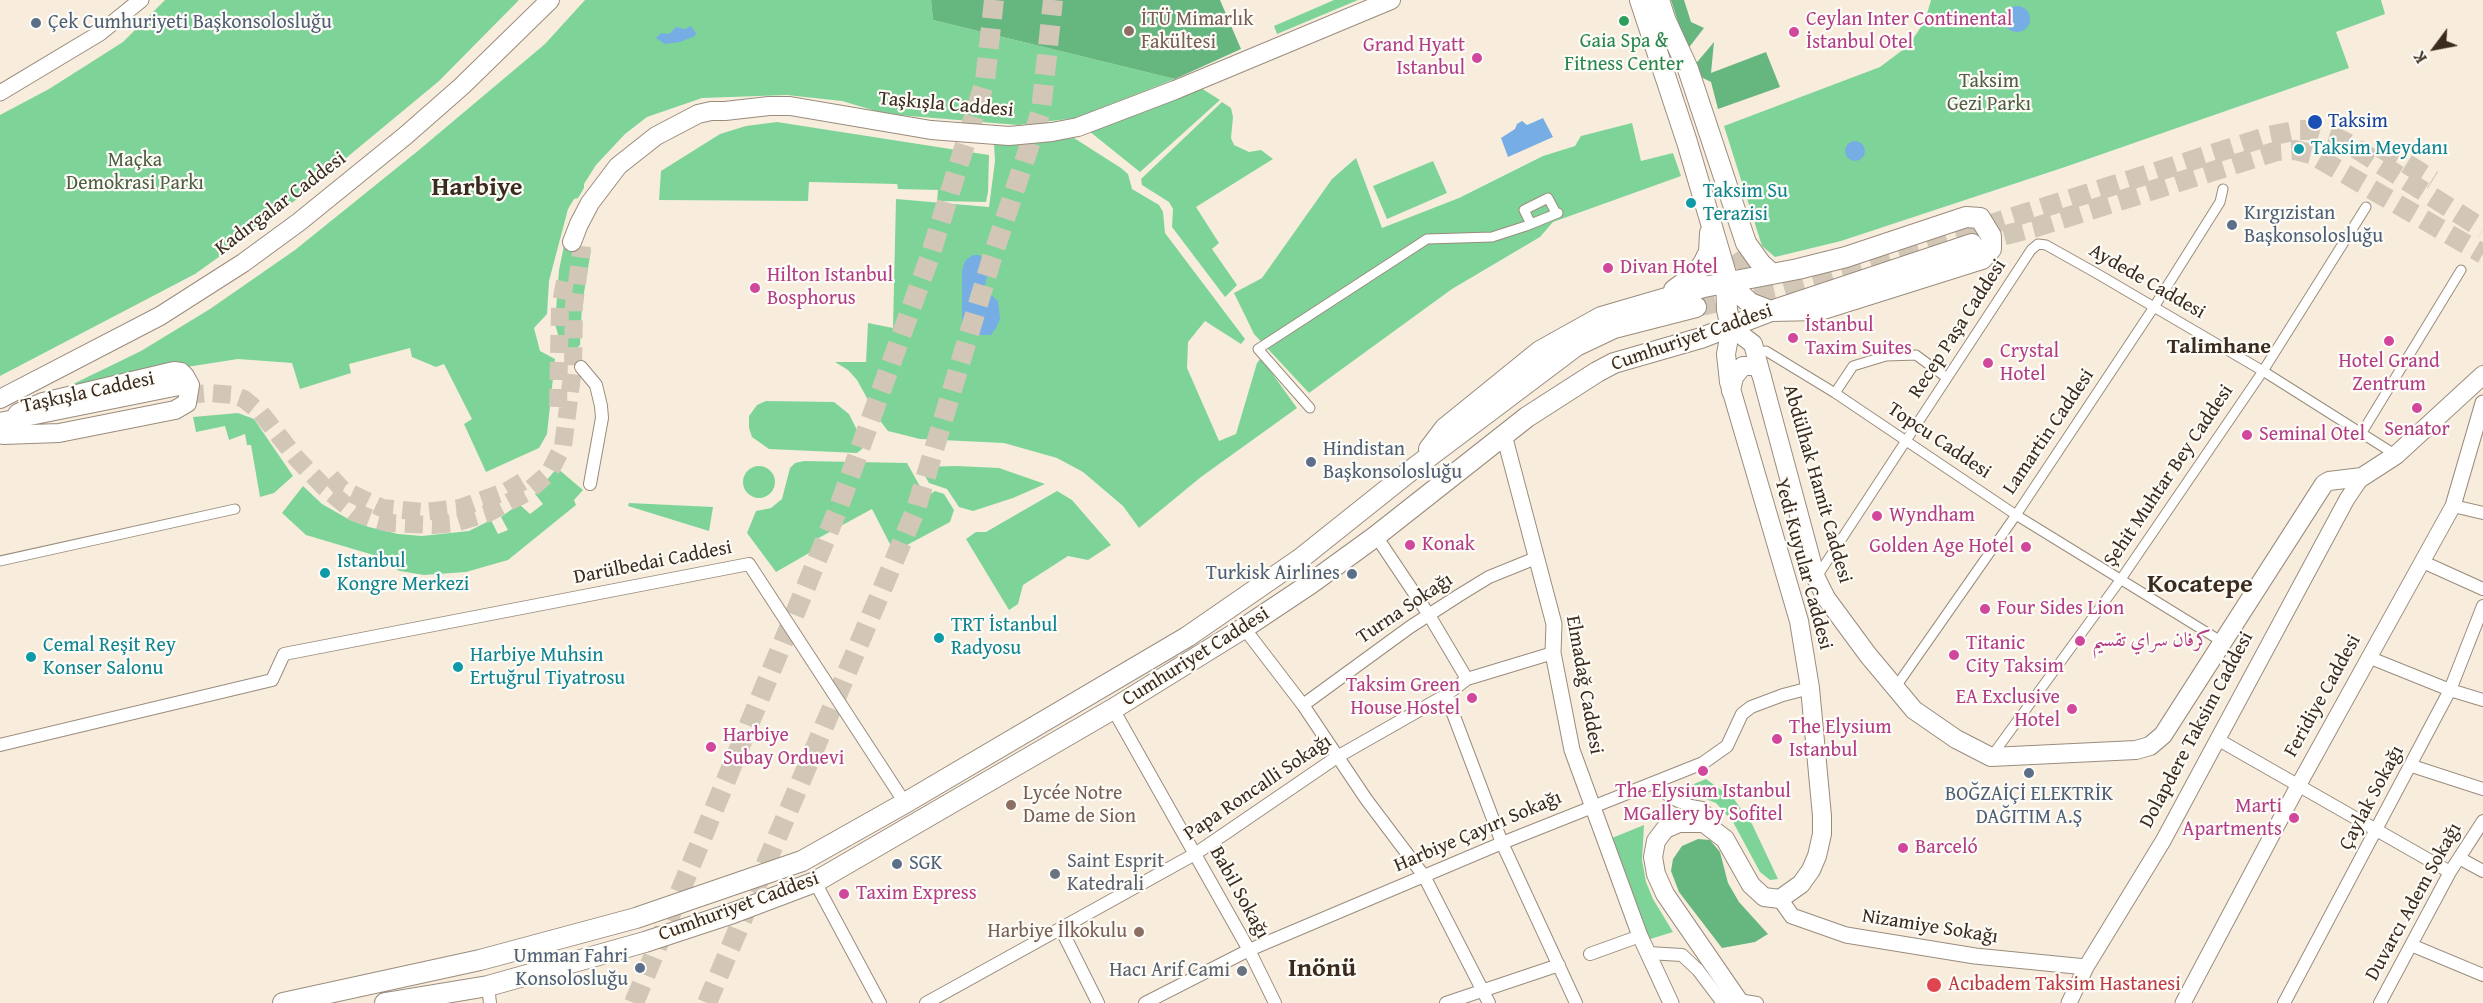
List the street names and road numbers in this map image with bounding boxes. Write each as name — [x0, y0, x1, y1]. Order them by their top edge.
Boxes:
street label: Taşkışla Caddesi — [877, 87, 1015, 123]
street label: Kadırgalar Caddesi — [211, 147, 351, 261]
street label: Aydede Caddesi — [2085, 239, 2209, 325]
street label: Recep Paşa Caddesi — [1904, 255, 2012, 403]
street label: Cumhuriyet Caddesi — [1608, 299, 1776, 377]
street label: Lamartin Caddesi — [1998, 365, 2100, 499]
street label: Taşkışla Caddesi — [19, 367, 157, 419]
street label: Şehit Muhtar Bey Caddesi — [2099, 380, 2239, 572]
street label: Abdülhak Hamit Caddesi — [1777, 382, 1857, 586]
street label: Topcu Caddesi — [1882, 397, 1996, 485]
street label: Yedi Kuyular Caddesi — [1769, 476, 1837, 652]
street label: Darülbedai Caddesi — [572, 536, 734, 590]
street label: Turna Sokağı — [1352, 568, 1458, 650]
street label: Cumhuriyet Caddesi — [1118, 602, 1274, 712]
street label: Elmadağ Caddesi — [1560, 614, 1608, 756]
street label: Dolapdere Taksim Caddesi — [2135, 628, 2259, 832]
street label: Feridiye Caddesi — [2279, 631, 2367, 761]
street label: Papa Roncalli Sokağı — [1180, 730, 1336, 846]
street label: Çaylak Sokağı — [2334, 742, 2410, 854]
street label: Harbiye Çayırı Sokağı — [1391, 786, 1565, 878]
street label: Duvarcı Adem Sokağı — [2361, 819, 2467, 985]
street label: Babil Sokağı — [1204, 843, 1274, 943]
street label: Cumhuriyet Caddesi — [656, 867, 822, 947]
street label: Nizamiye Sokağı — [1860, 904, 2000, 950]

